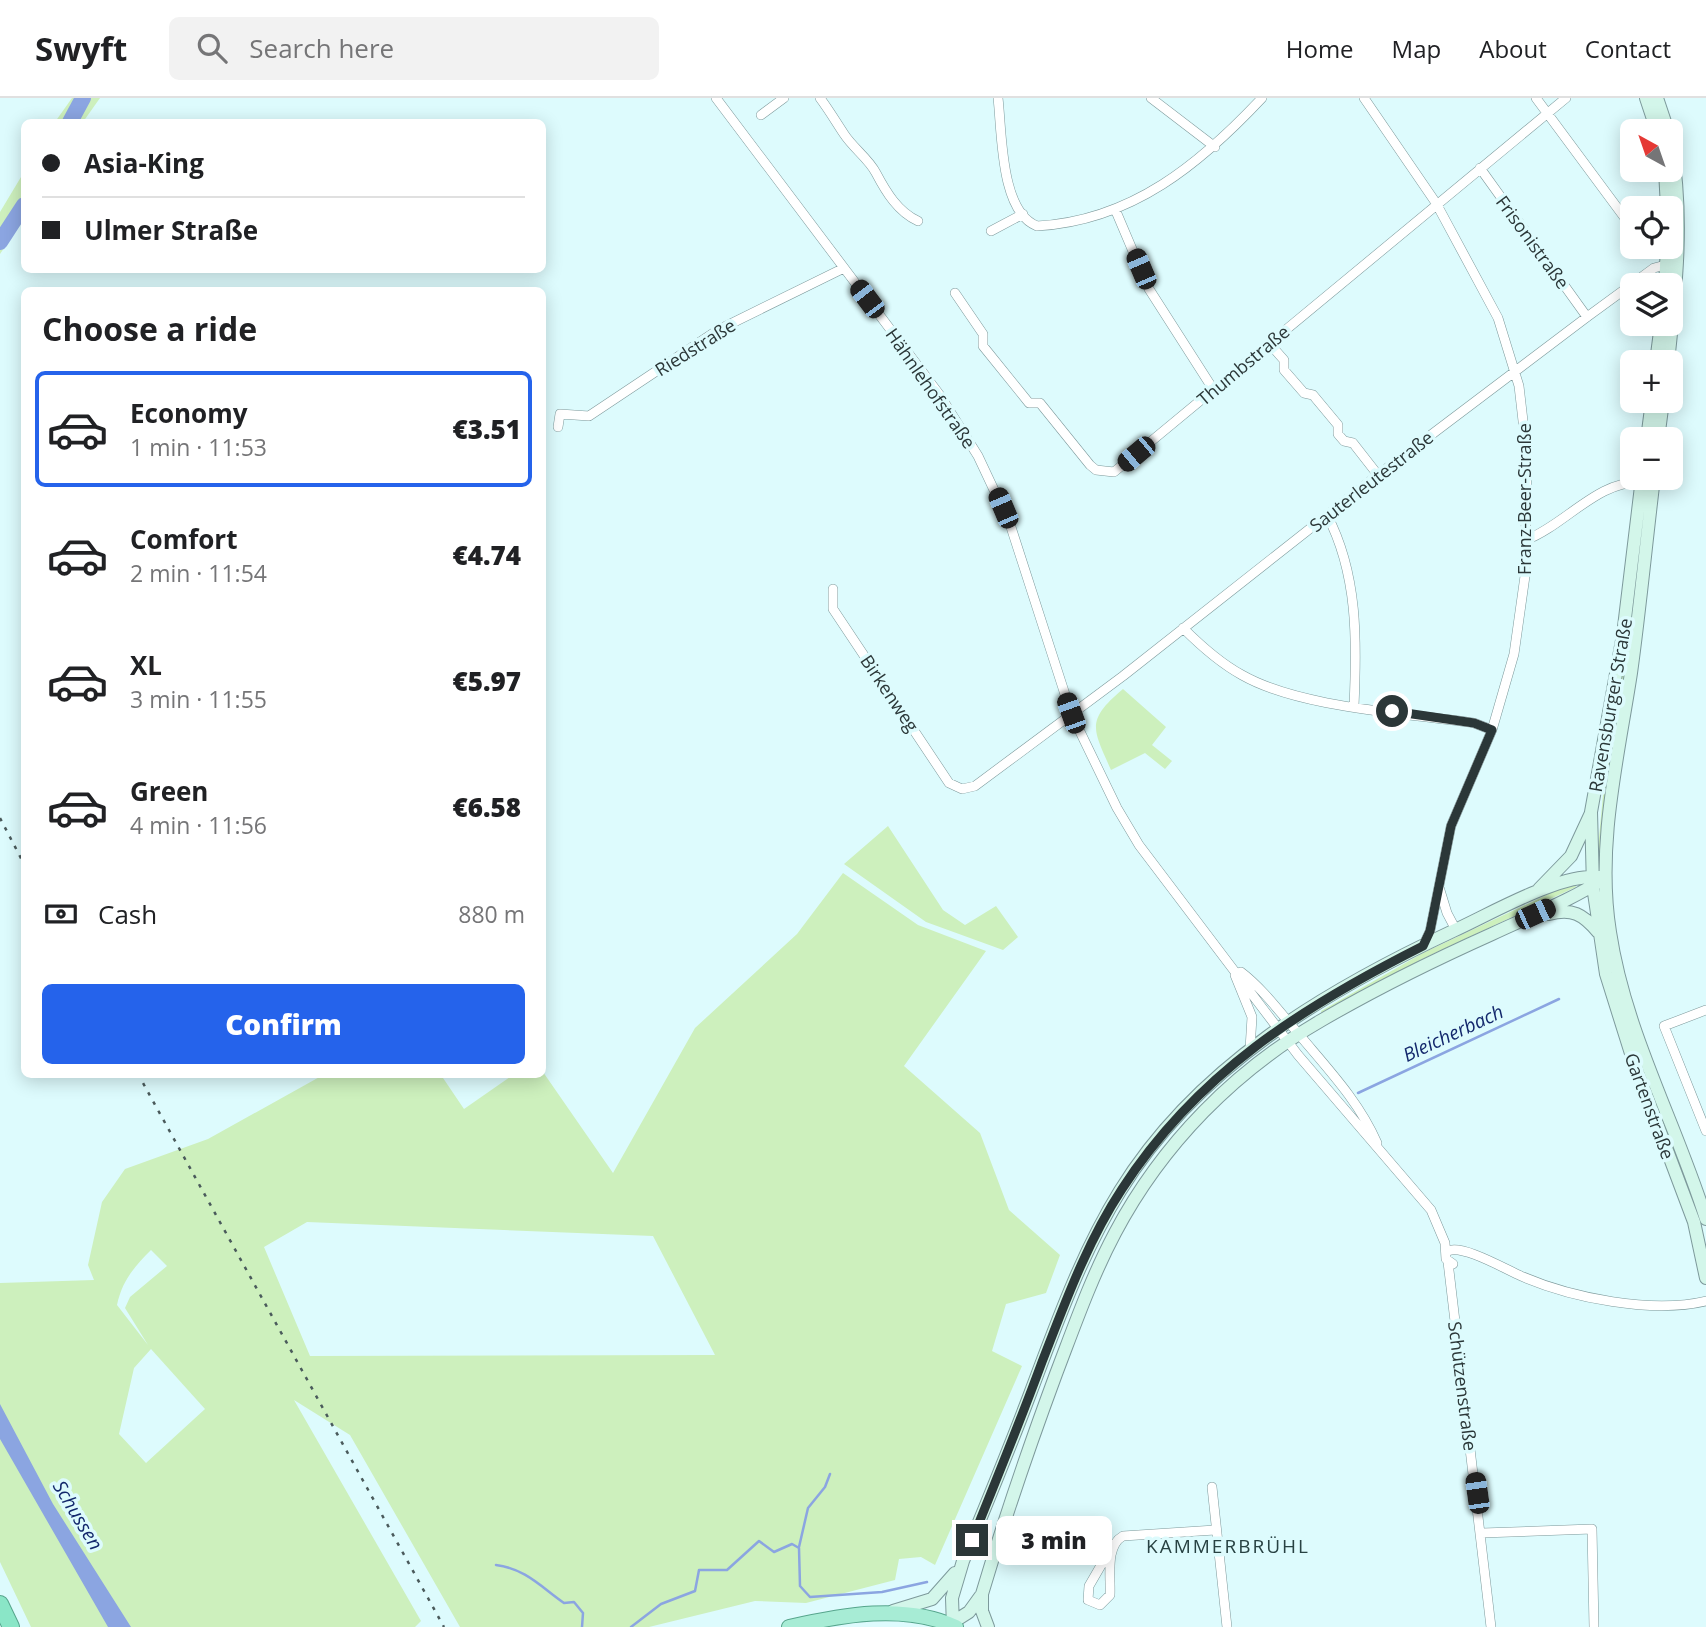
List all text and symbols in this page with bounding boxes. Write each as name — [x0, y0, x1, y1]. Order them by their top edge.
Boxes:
search box — [169, 17, 659, 80]
text: Swyft — [35, 26, 127, 71]
icon: search — [193, 29, 231, 67]
text: Search here — [249, 30, 394, 66]
text: Home — [1286, 32, 1354, 65]
text: Map — [1392, 32, 1441, 65]
text: About — [1479, 32, 1547, 65]
text: Contact — [1585, 32, 1671, 65]
north arrow — [1620, 119, 1684, 182]
map controls — [1620, 119, 1683, 490]
text: Asia-King — [84, 145, 204, 181]
street label: Frisonistraße — [1491, 191, 1575, 293]
button: locate — [1620, 196, 1683, 259]
text: Ulmer Straße — [84, 212, 258, 248]
car — [1124, 246, 1159, 292]
button: layers — [1620, 273, 1683, 336]
car — [846, 276, 889, 322]
text: Choose a ride — [42, 307, 257, 350]
street label: Riedstraße — [650, 313, 740, 381]
street label: Thumbstraße — [1192, 319, 1294, 411]
street label: Hähnlehofstraße — [881, 323, 981, 453]
button: + — [1620, 350, 1683, 413]
text: Economy — [130, 395, 248, 431]
icon: car — [46, 398, 109, 461]
text: €3.51 — [453, 411, 521, 447]
street label: Franz-Beer-Straße — [1512, 423, 1536, 575]
street label: Sauterleutestraße — [1304, 425, 1438, 537]
button: − — [1620, 427, 1683, 490]
text: 1 min · 11:53 — [130, 431, 267, 463]
car — [1114, 432, 1159, 476]
car — [986, 485, 1021, 531]
text: Comfort — [130, 521, 237, 557]
icon: car — [46, 524, 109, 587]
text: €4.74 — [453, 537, 521, 573]
text: 2 min · 11:54 — [130, 557, 267, 589]
street label: Ravensburger Straße — [1583, 616, 1637, 794]
text: XL — [130, 647, 162, 683]
icon: car — [46, 650, 109, 713]
street label: Birkenweg — [855, 650, 925, 736]
text: €5.97 — [453, 663, 521, 699]
text: 3 min · 11:55 — [130, 683, 267, 715]
car — [1054, 690, 1089, 736]
route start — [1376, 695, 1408, 727]
text: Green — [130, 773, 208, 809]
icon: car — [46, 776, 109, 839]
text: €6.58 — [453, 789, 521, 825]
text: 4 min · 11:56 — [130, 809, 267, 841]
icon: cash — [42, 895, 80, 933]
text: Cash — [98, 896, 157, 932]
car — [1512, 896, 1559, 932]
text: 880 m — [458, 898, 525, 930]
button: Confirm — [42, 984, 525, 1064]
water label: Bleicherbach — [1398, 998, 1508, 1068]
street label: Gartenstraße — [1620, 1049, 1680, 1163]
street label: Schützenstraße — [1443, 1320, 1483, 1452]
car — [1464, 1471, 1491, 1515]
water label: Schussen — [47, 1475, 109, 1555]
callout: 3 min — [996, 1516, 1112, 1564]
route end — [956, 1524, 988, 1556]
text: 3 min — [1021, 1524, 1087, 1556]
district label: KAMMERBRÜHL — [1146, 1533, 1310, 1559]

